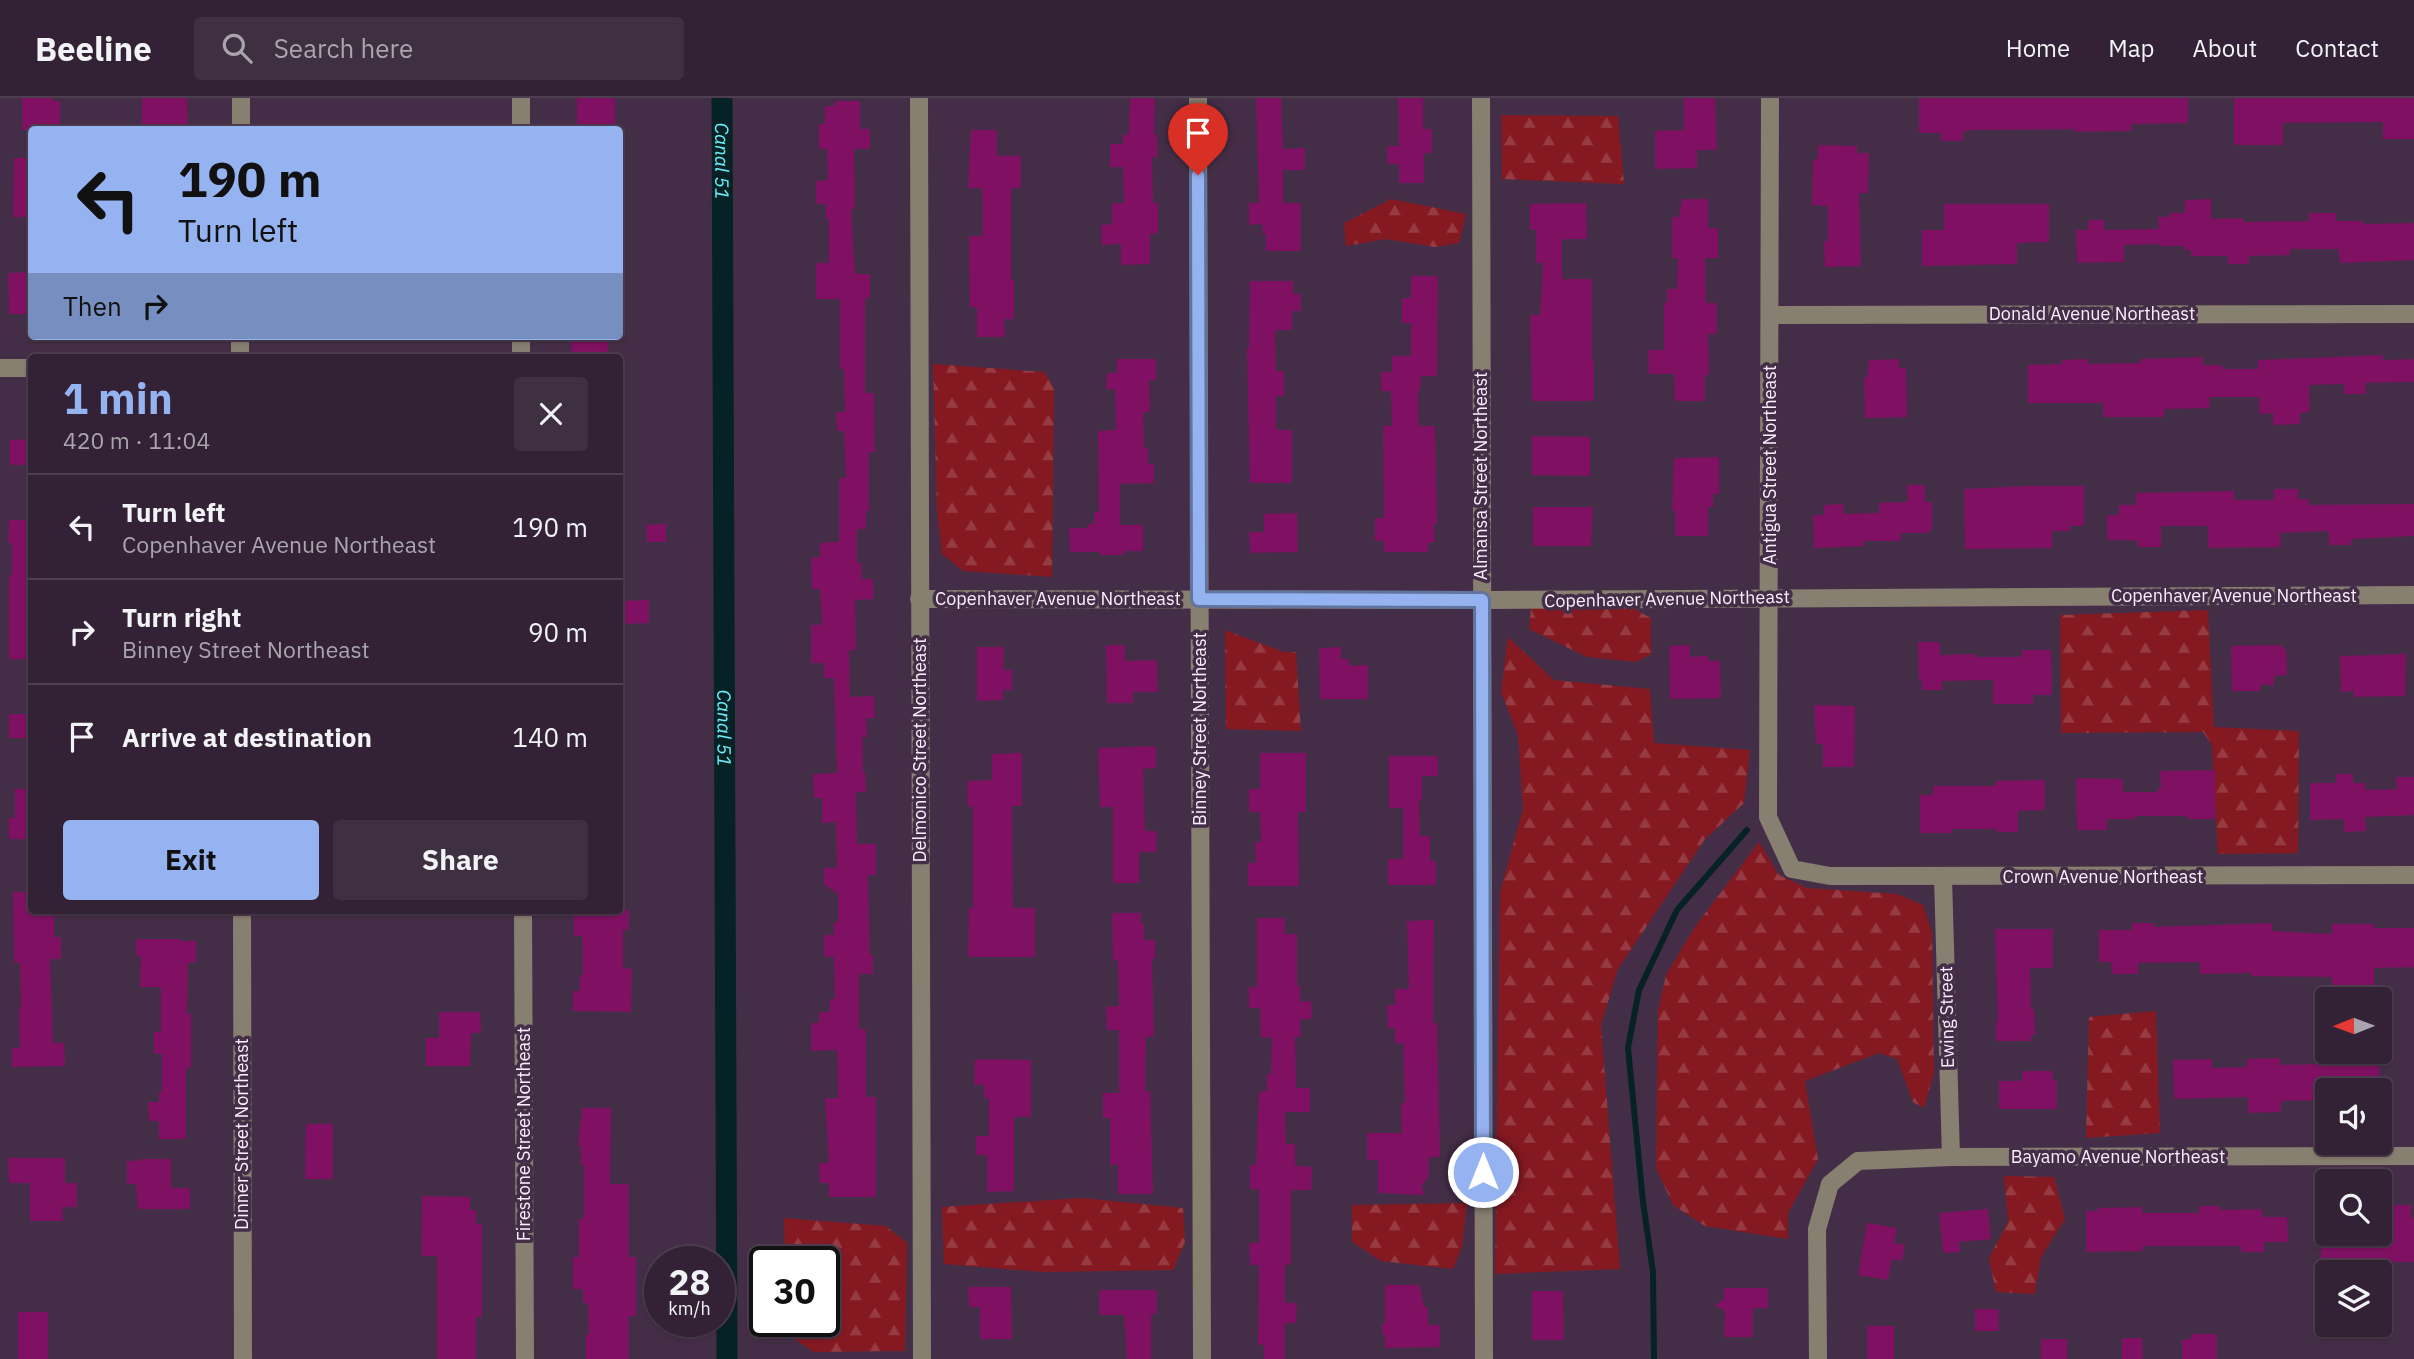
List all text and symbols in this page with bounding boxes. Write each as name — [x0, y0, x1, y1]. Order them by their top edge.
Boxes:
search box — [194, 17, 684, 80]
text: Beeline — [35, 27, 152, 70]
icon: search — [218, 29, 256, 67]
text: Search here — [274, 31, 413, 65]
text: Home — [2006, 32, 2070, 64]
text: Map — [2108, 32, 2154, 64]
text: About — [2192, 32, 2257, 64]
text: Contact — [2295, 32, 2379, 64]
pin — [1168, 103, 1228, 175]
icon: arrive — [1179, 114, 1217, 152]
water label: Canal 51 — [710, 123, 734, 199]
text: 190 m — [178, 147, 322, 210]
icon: left — [63, 154, 154, 245]
text: Turn left — [178, 209, 298, 251]
icon: right — [136, 287, 174, 325]
text: Then — [63, 289, 122, 323]
street label: Donald Avenue Northeast — [1989, 302, 2195, 325]
street label: Antigua Street Northeast — [1758, 365, 1781, 565]
text: 1 min — [63, 371, 173, 426]
street label: Almansa Street Northeast — [1469, 372, 1492, 580]
button: close — [514, 377, 588, 451]
text: 420 m · 11:04 — [63, 425, 210, 455]
text: Turn left — [122, 495, 225, 529]
icon: left — [63, 508, 101, 546]
text: 190 m — [512, 510, 588, 544]
text: Copenhaver Avenue Northeast — [122, 529, 436, 559]
street label: Copenhaver Avenue Northeast — [2111, 584, 2357, 607]
street label: Copenhaver Avenue Northeast — [1544, 585, 1790, 612]
street label: Copenhaver Avenue Northeast — [935, 587, 1181, 610]
text: Turn right — [122, 600, 241, 634]
icon: right — [63, 613, 101, 651]
text: 90 m — [528, 615, 588, 649]
street label: Binney Street Northeast — [1188, 632, 1211, 826]
text: Binney Street Northeast — [122, 634, 370, 664]
street label: Delmonico Street Northeast — [908, 638, 931, 862]
water label: Canal 51 — [712, 690, 737, 766]
icon: arrive — [63, 718, 101, 756]
text: Arrive at destination — [122, 720, 372, 754]
text: 140 m — [512, 720, 588, 754]
button: Exit — [63, 820, 319, 900]
button: Share — [333, 820, 588, 900]
street label: Crown Avenue Northeast — [2003, 865, 2203, 888]
street label: Ewing Street — [1934, 966, 1959, 1068]
north arrow — [2315, 987, 2392, 1064]
map controls — [2315, 987, 2392, 1337]
street label: Firestone Street Northeast — [512, 1027, 535, 1241]
street label: Dinner Street Northeast — [230, 1038, 253, 1230]
button: sound — [2315, 1078, 2392, 1155]
position arrow — [1446, 1135, 1520, 1209]
street label: Bayamo Avenue Northeast — [2011, 1145, 2225, 1168]
button: search — [2315, 1169, 2392, 1246]
speed limit sign: 30 — [749, 1246, 840, 1337]
text: 28 — [668, 1259, 711, 1305]
button: layers — [2315, 1260, 2392, 1337]
text: km/h — [668, 1297, 711, 1320]

